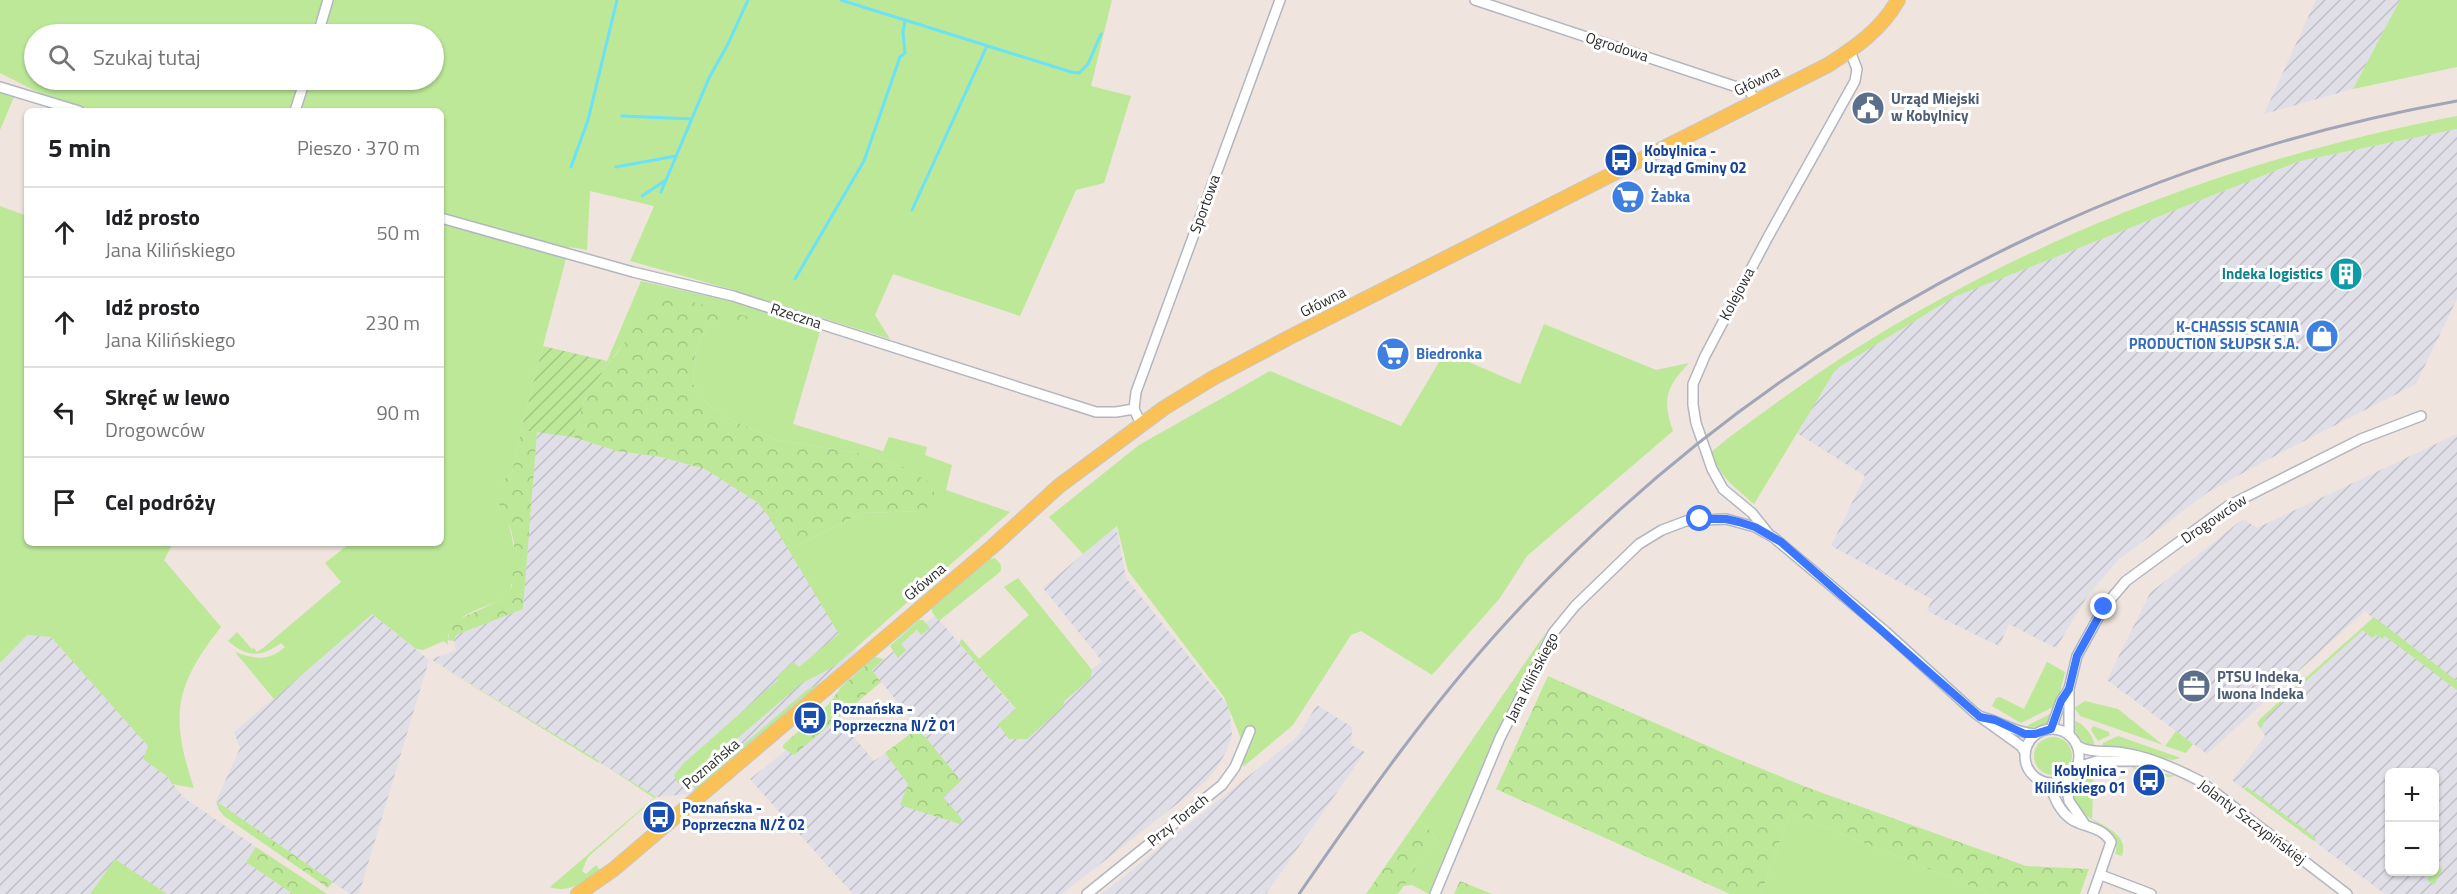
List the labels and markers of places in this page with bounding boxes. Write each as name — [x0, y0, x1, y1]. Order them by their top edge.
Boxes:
place label: Urząd Miejski w Kobylnicy — [1891, 87, 1979, 127]
public building icon: Urząd Miejski w Kobylnicy — [1850, 90, 1886, 126]
place label: Kobylnica - Urząd Gminy 02 — [1644, 139, 1747, 179]
bus stop icon: Kobylnica - Urząd Gminy 02 — [1603, 142, 1639, 178]
supermarket icon: Żabka — [1610, 179, 1646, 215]
place label: Żabka — [1651, 185, 1691, 208]
building icon: Indeka logistics — [2328, 256, 2364, 292]
place label: Indeka logistics — [2222, 262, 2323, 285]
place label: K-CHASSIS SCANIA PRODUCTION SŁUPSK S.A. — [2129, 315, 2299, 355]
shop icon: K-CHASSIS SCANIA PRODUCTION SŁUPSK S.A. — [2304, 318, 2340, 354]
supermarket icon: Biedronka — [1375, 336, 1411, 372]
place label: Biedronka — [1416, 342, 1482, 365]
place label: PTSU Indeka, Iwona Indeka — [2217, 665, 2304, 705]
office icon: PTSU Indeka, Iwona Indeka — [2176, 668, 2212, 704]
place label: Poznańska - Poprzeczna N/Ż 01 — [833, 697, 956, 737]
bus stop icon: Poznańska - Poprzeczna N/Ż 01 — [792, 700, 828, 736]
place label: Kobylnica - Kilińskiego 01 — [2035, 759, 2126, 799]
bus stop icon: Kobylnica - Kilińskiego 01 — [2131, 762, 2167, 798]
place label: Poznańska - Poprzeczna N/Ż 02 — [682, 796, 805, 836]
bus stop icon: Poznańska - Poprzeczna N/Ż 02 — [641, 799, 677, 835]

